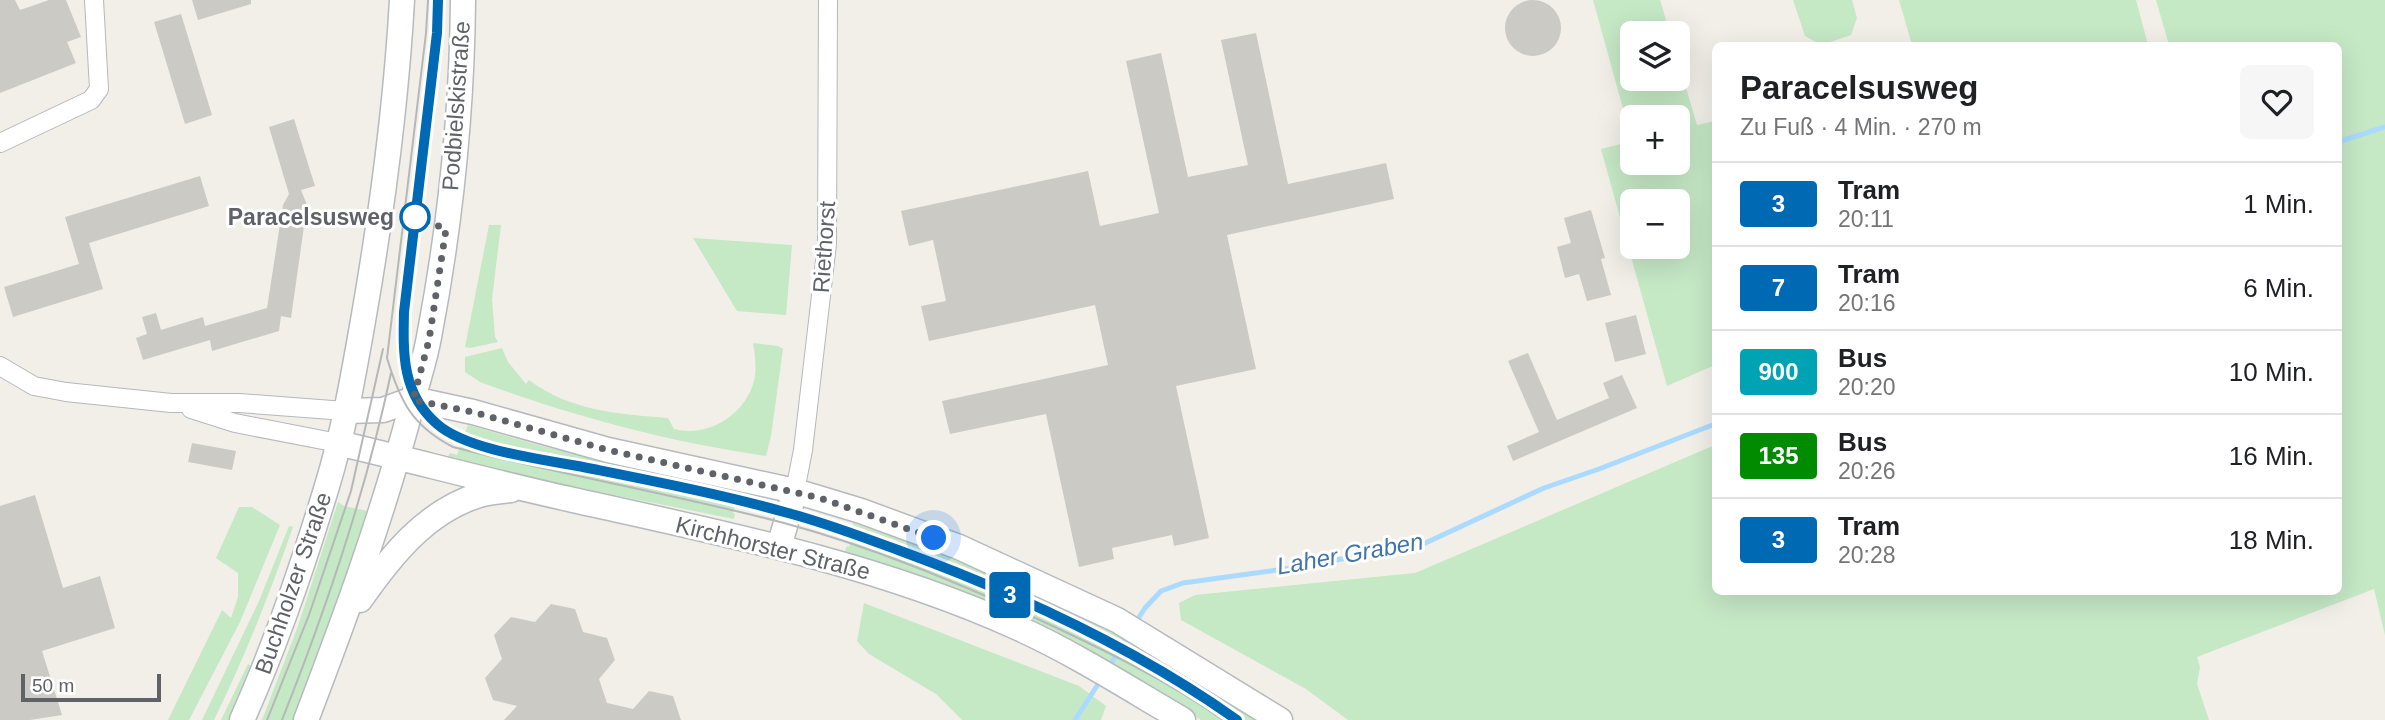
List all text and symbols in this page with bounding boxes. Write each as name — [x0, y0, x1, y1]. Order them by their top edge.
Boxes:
street label: Podbielskistraße — [437, 20, 475, 192]
map controls — [1620, 21, 1690, 259]
button: layers — [1620, 21, 1690, 91]
button: heart — [2240, 65, 2314, 139]
text: Paracelsusweg — [1740, 69, 1978, 106]
button: + — [1620, 105, 1690, 175]
text: Zu Fuß · 4 Min. · 270 m — [1740, 114, 1982, 140]
text: Tram — [1838, 175, 1900, 205]
button: − — [1620, 189, 1690, 259]
text: 1 Min. — [2243, 189, 2314, 219]
text: 3 — [1772, 190, 1785, 217]
street label: Riethorst — [808, 200, 840, 294]
marker: Paracelsusweg — [400, 202, 430, 232]
place label: Paracelsusweg — [228, 204, 394, 230]
text: 20:11 — [1838, 206, 1894, 232]
text: Tram — [1838, 259, 1900, 289]
text: 6 Min. — [2243, 273, 2314, 303]
text: 7 — [1772, 274, 1785, 301]
text: 20:16 — [1838, 290, 1896, 316]
text: Bus — [1838, 343, 1887, 373]
text: 10 Min. — [2229, 357, 2314, 387]
text: 900 — [1758, 358, 1799, 385]
text: 20:20 — [1838, 374, 1896, 400]
text: Bus — [1838, 427, 1887, 457]
text: 16 Min. — [2229, 441, 2314, 471]
text: 135 — [1758, 442, 1799, 469]
text: 20:26 — [1838, 458, 1896, 484]
street label: Buchholzer Straße — [250, 489, 336, 677]
street label: Kirchhorster Straße — [673, 511, 873, 585]
text: Tram — [1838, 511, 1900, 541]
your location — [916, 520, 951, 555]
text: 18 Min. — [2229, 525, 2314, 555]
text: 3 — [1772, 526, 1785, 553]
water label: Laher Graben — [1275, 527, 1425, 580]
text: 20:28 — [1838, 542, 1896, 568]
line badge: 3 — [987, 572, 1033, 618]
text: 3 — [1003, 581, 1017, 608]
scale bar — [21, 671, 161, 703]
text: 50 m — [32, 675, 74, 696]

